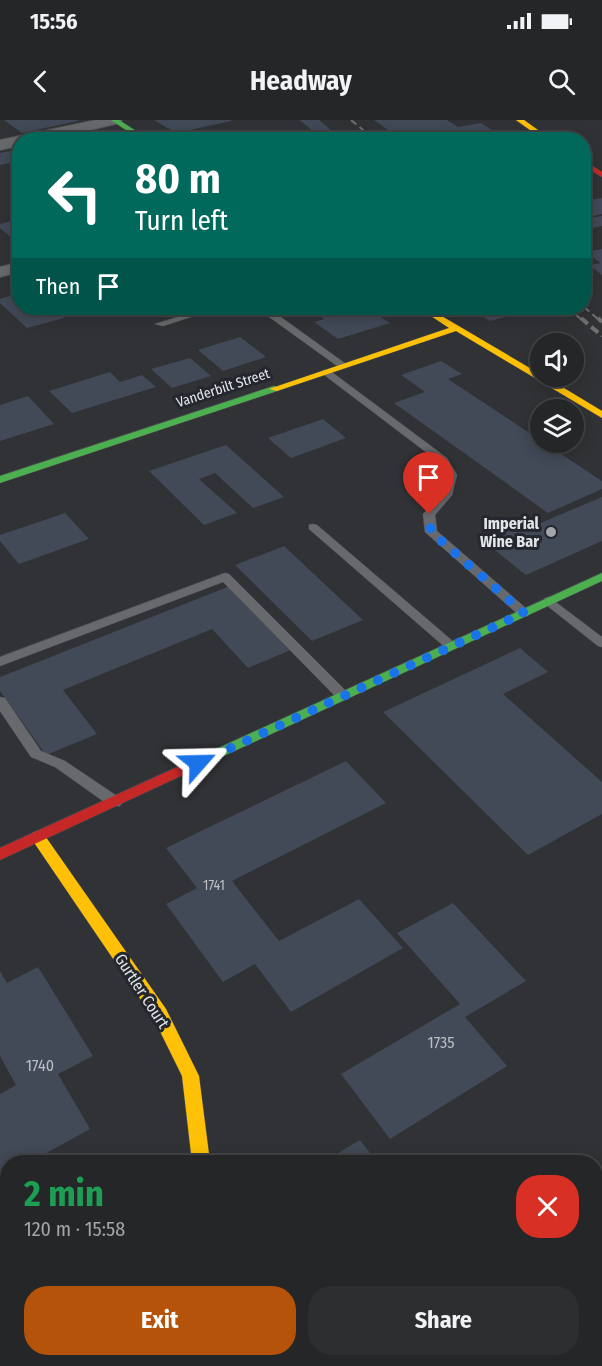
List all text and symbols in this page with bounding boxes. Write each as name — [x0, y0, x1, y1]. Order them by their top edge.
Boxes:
text: 15:56 — [30, 8, 78, 35]
icon: back — [24, 65, 57, 98]
text: Headway — [250, 65, 352, 97]
icon: search — [545, 65, 578, 98]
text: 80 m — [135, 154, 221, 204]
icon: left — [36, 156, 114, 234]
text: Turn left — [135, 205, 228, 237]
icon: arrive — [92, 270, 125, 303]
text: Then — [36, 273, 80, 300]
map controls — [530, 333, 584, 453]
button: sound — [530, 333, 584, 387]
street label: Vanderbilt Street — [174, 365, 272, 411]
button: layers — [530, 399, 584, 453]
pin — [403, 452, 454, 514]
icon: arrive — [412, 461, 445, 494]
place label: Imperial Wine Bar — [480, 514, 540, 551]
marker: Imperial Wine Bar — [544, 525, 558, 539]
position arrow — [166, 731, 230, 795]
house number: 1741 — [203, 877, 225, 894]
street label: Gurtler Court — [111, 950, 174, 1032]
house number: 1735 — [427, 1033, 455, 1052]
house number: 1740 — [26, 1056, 54, 1075]
text: 2 min — [24, 1172, 104, 1216]
button: close — [516, 1175, 579, 1238]
text: 120 m · 15:58 — [24, 1217, 125, 1241]
button: Exit — [24, 1286, 296, 1355]
button: Share — [308, 1286, 579, 1355]

